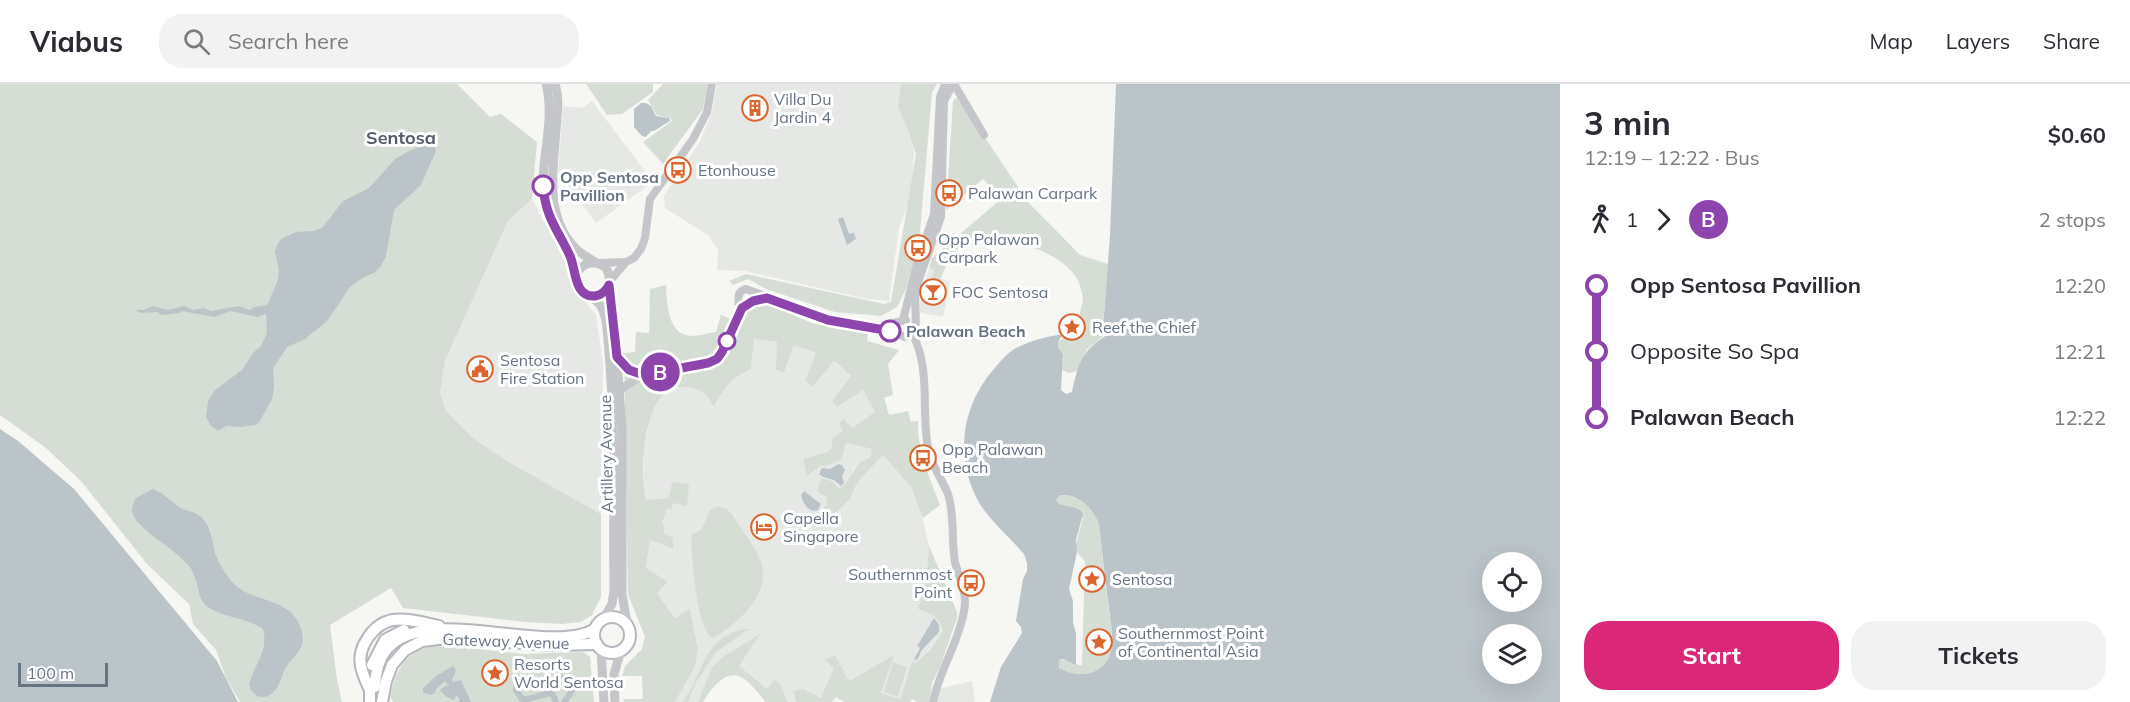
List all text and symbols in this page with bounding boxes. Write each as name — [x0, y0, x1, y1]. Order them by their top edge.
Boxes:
search box — [159, 14, 579, 68]
text: Viabus — [30, 24, 123, 59]
icon: search — [180, 25, 213, 58]
text: Search here — [228, 27, 349, 55]
text: Map — [1870, 28, 1913, 54]
text: Layers — [1946, 28, 2010, 54]
text: Share — [2043, 28, 2100, 54]
place label: Villa Du Jardin 4 — [774, 89, 832, 127]
building icon: Villa Du Jardin 4 — [740, 93, 770, 123]
text: 3 min — [1584, 102, 1671, 143]
text: $0.60 — [2048, 121, 2106, 149]
district label: Sentosa — [366, 126, 436, 149]
text: 12:19 – 12:22 · Bus — [1584, 145, 1760, 170]
bus stop icon: Etonhouse — [663, 155, 693, 185]
place label: Etonhouse — [698, 160, 776, 180]
place label: Opp Sentosa Pavillion — [560, 167, 659, 205]
marker: Opp Sentosa Pavillion — [532, 175, 554, 197]
bus stop icon: Palawan Carpark — [934, 178, 964, 208]
place label: Palawan Carpark — [968, 183, 1098, 203]
icon: walk — [1584, 203, 1617, 236]
icon: forward — [1647, 203, 1680, 236]
text: B — [1701, 206, 1716, 232]
text: 1 — [1626, 207, 1638, 232]
text: 2 stops — [2039, 207, 2106, 232]
place label: Opp Palawan Carpark — [938, 229, 1039, 267]
bus stop icon: Opp Palawan Carpark — [903, 233, 933, 263]
text: Opp Sentosa Pavillion — [1630, 271, 1861, 299]
text: 12:20 — [2053, 273, 2106, 298]
bar icon: FOC Sentosa — [918, 277, 948, 307]
place label: FOC Sentosa — [952, 282, 1048, 302]
place icon: Reef the Chief — [1057, 312, 1087, 342]
place label: Reef the Chief — [1092, 317, 1197, 337]
marker: Palawan Beach — [879, 320, 901, 342]
place label: Palawan Beach — [906, 321, 1026, 341]
unlabelled marker — [718, 332, 736, 350]
text: Opposite So Spa — [1630, 337, 1800, 365]
text: 12:21 — [2053, 339, 2106, 364]
place label: Sentosa Fire Station — [500, 350, 584, 388]
line badge: B — [640, 352, 680, 392]
public building icon: Sentosa Fire Station — [465, 354, 495, 384]
text: B — [653, 359, 667, 385]
street label: Artillery Avenue — [595, 395, 617, 513]
text: Palawan Beach — [1630, 403, 1794, 431]
text: 12:22 — [2053, 405, 2106, 430]
place label: Opp Palawan Beach — [942, 439, 1043, 477]
bus stop icon: Opp Palawan Beach — [908, 443, 938, 473]
place label: Capella Singapore — [783, 508, 859, 546]
hotel icon: Capella Singapore — [749, 512, 779, 542]
map controls — [1482, 552, 1542, 684]
button: locate — [1482, 552, 1542, 612]
place label: Southernmost Point — [848, 564, 952, 602]
place icon: Sentosa — [1077, 564, 1107, 594]
bus stop icon: Southernmost Point — [956, 568, 986, 598]
place label: Sentosa — [1112, 569, 1172, 589]
button: Start — [1584, 621, 1839, 690]
button: Tickets — [1851, 621, 2106, 690]
place label: Southernmost Point of Continental Asia — [1118, 623, 1264, 661]
button: layers — [1482, 624, 1542, 684]
place icon: Southernmost Point of Continental Asia — [1084, 627, 1114, 657]
street label: Gateway Avenue — [442, 629, 570, 653]
place label: Resorts World Sentosa — [514, 654, 624, 692]
place icon: Resorts World Sentosa — [480, 658, 510, 688]
scale bar — [18, 660, 108, 688]
text: 100 m — [27, 663, 74, 683]

